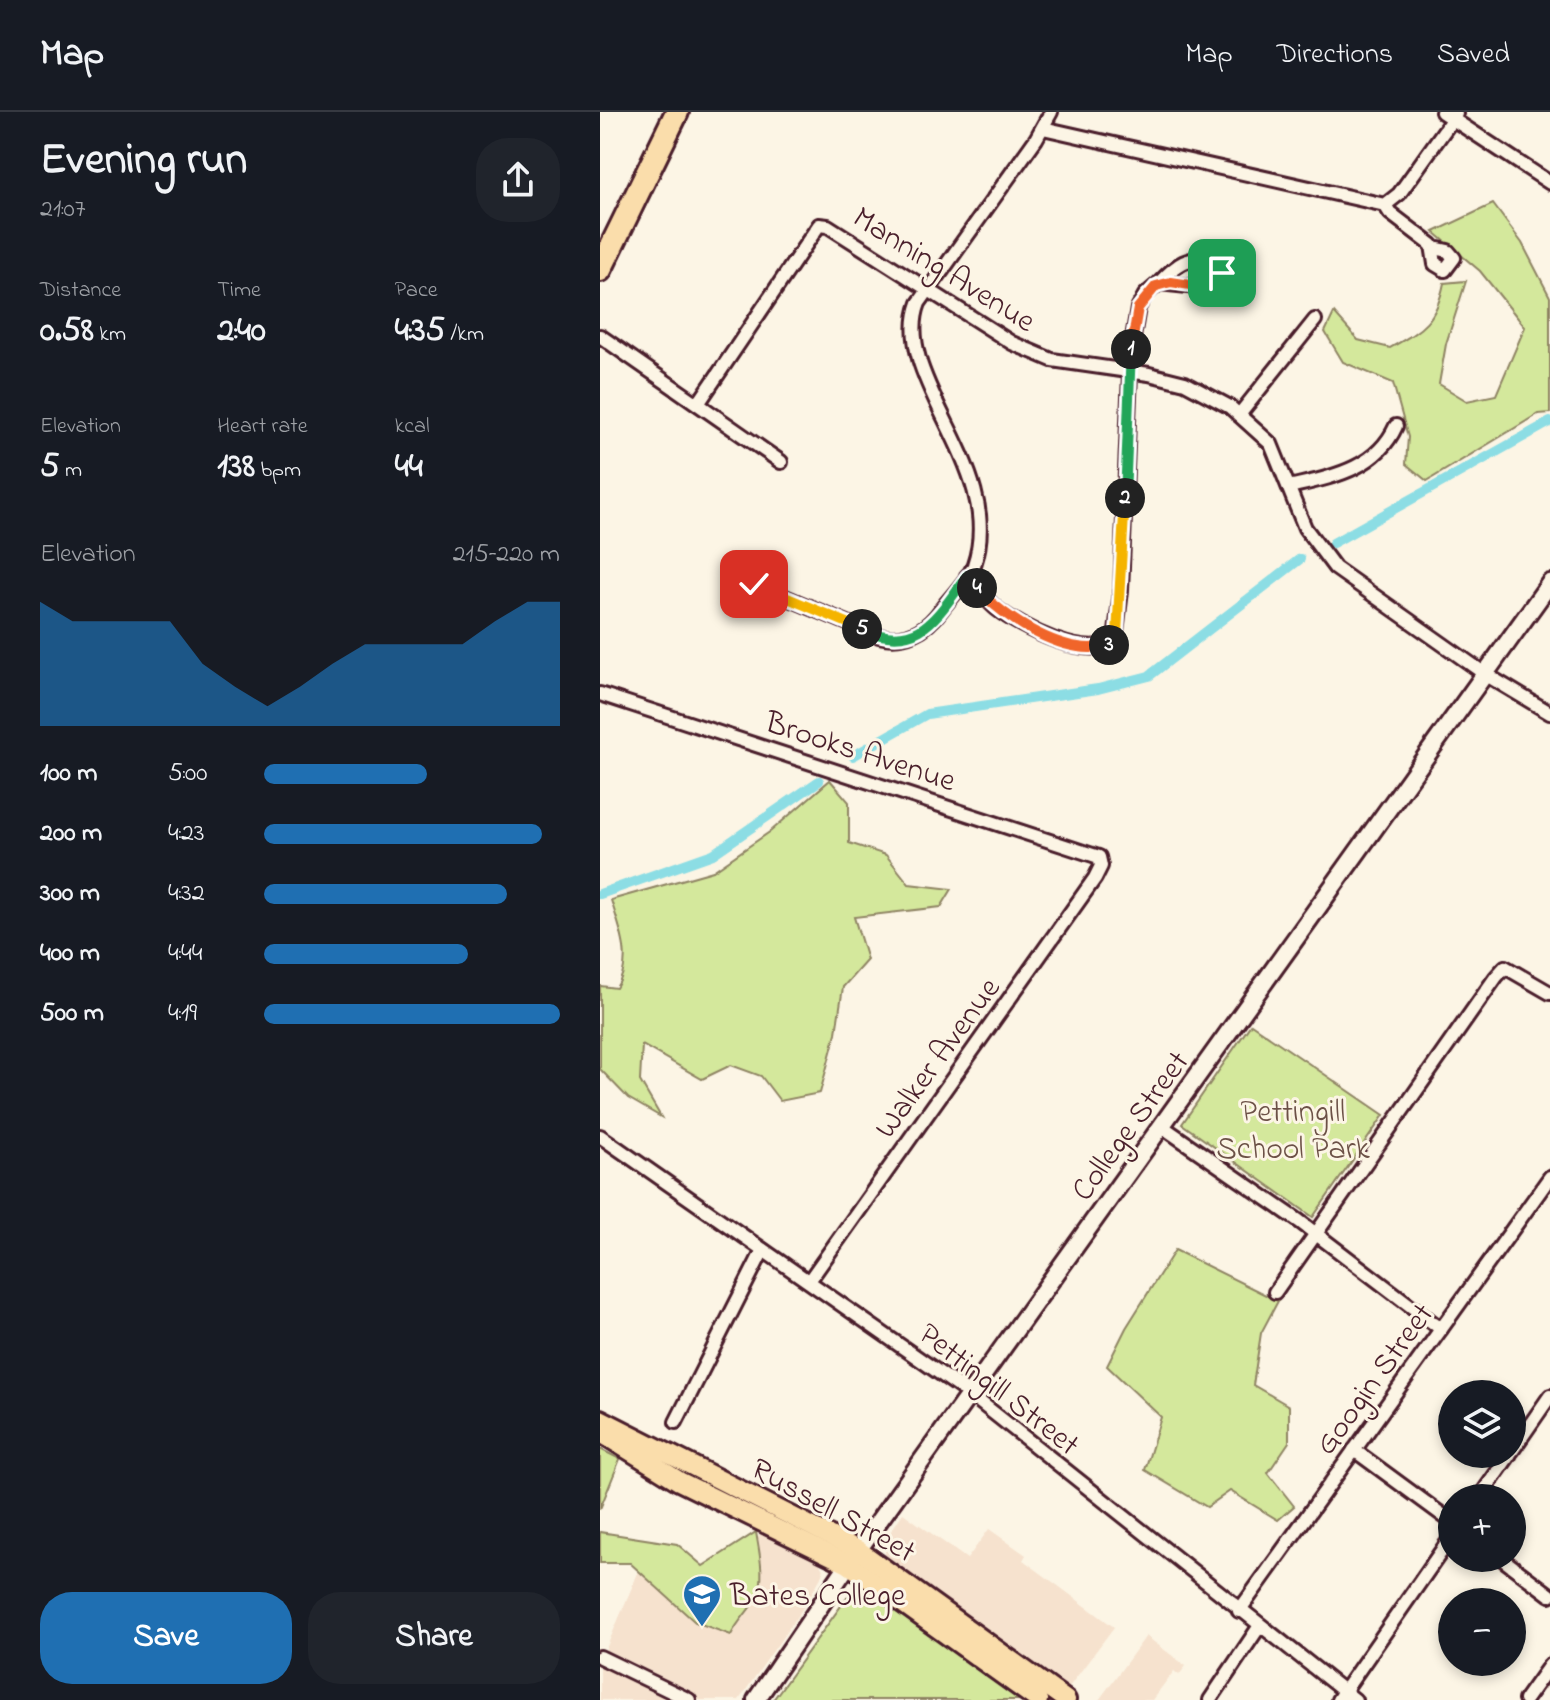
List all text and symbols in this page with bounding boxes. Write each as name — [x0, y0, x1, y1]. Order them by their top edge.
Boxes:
text: Map — [40, 27, 104, 83]
text: Map — [1185, 35, 1233, 76]
text: Directions — [1277, 35, 1393, 76]
text: Saved — [1437, 35, 1510, 76]
text: Evening run — [40, 129, 247, 193]
button: share — [476, 138, 560, 222]
text: 21:07 — [40, 191, 85, 229]
street label: Manning Avenue — [843, 196, 1044, 346]
pin — [1188, 239, 1256, 307]
icon: arrive — [1200, 251, 1244, 295]
text: Distance — [40, 275, 121, 307]
text: Time — [217, 275, 261, 307]
text: Pace — [395, 275, 438, 307]
text: 0.58 — [40, 307, 94, 357]
text: 2:40 — [217, 307, 266, 357]
text: 4:35 — [395, 307, 445, 357]
text: km — [94, 319, 126, 351]
text: /km — [445, 319, 484, 351]
pin: 1 — [1111, 329, 1151, 369]
text: 1 — [1128, 333, 1135, 365]
text: Elevation — [40, 411, 121, 443]
text: Heart rate — [217, 411, 308, 443]
text: kcal — [395, 411, 430, 443]
text: 5 — [40, 443, 59, 493]
text: 138 — [217, 443, 255, 493]
text: 44 — [395, 443, 423, 493]
text: m — [59, 455, 82, 487]
text: bpm — [255, 455, 301, 487]
pin: 2 — [1105, 478, 1145, 518]
text: 2 — [1120, 482, 1130, 514]
text: Elevation — [40, 536, 136, 574]
text: 215–220 m — [453, 536, 560, 574]
pin — [720, 550, 788, 618]
icon: check — [732, 562, 776, 606]
pin: 4 — [957, 568, 997, 608]
text: 4 — [972, 572, 982, 604]
pin: 5 — [842, 609, 882, 649]
text: 5 — [856, 613, 868, 645]
pin: 3 — [1089, 625, 1129, 665]
text: 3 — [1104, 629, 1114, 661]
street label: Brooks Avenue — [758, 700, 962, 806]
text: 100 m — [40, 755, 97, 793]
text: 5:00 — [168, 755, 208, 793]
text: 200 m — [40, 815, 102, 853]
text: 4:23 — [168, 815, 205, 853]
text: 300 m — [40, 875, 100, 913]
text: 4:32 — [168, 875, 205, 913]
text: 400 m — [40, 935, 100, 973]
text: 4:44 — [168, 935, 202, 973]
street label: Walker Avenue — [864, 968, 1014, 1149]
text: 500 m — [40, 995, 104, 1033]
text: 4:19 — [168, 995, 197, 1033]
street label: College Street — [1061, 1042, 1203, 1212]
park label: Pettingill School Park — [1216, 1090, 1371, 1174]
street label: Googin Street — [1305, 1294, 1447, 1466]
street label: Pettingill Street — [907, 1313, 1089, 1469]
map controls — [1438, 1380, 1526, 1676]
button: layers — [1438, 1380, 1526, 1468]
street label: Russell Street — [741, 1447, 924, 1577]
button: + — [1438, 1484, 1526, 1572]
school or university icon: Bates College — [681, 1573, 723, 1628]
place label: Bates College — [729, 1574, 906, 1621]
button: − — [1438, 1588, 1526, 1676]
button: Save — [40, 1592, 292, 1684]
button: Share — [308, 1592, 560, 1684]

